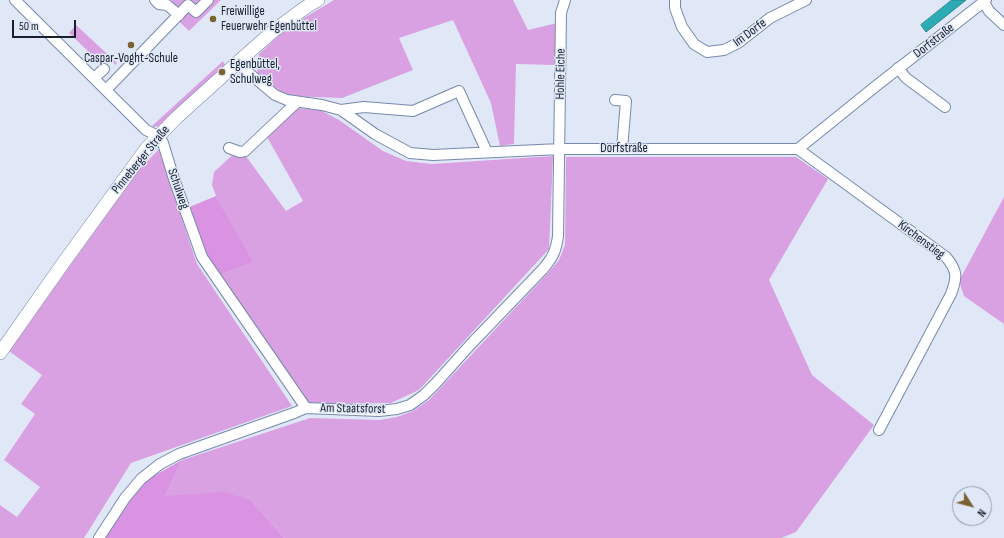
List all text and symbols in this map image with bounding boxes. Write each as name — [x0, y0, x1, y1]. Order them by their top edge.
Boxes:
place label: Freiwillige Feuerwehr Egenbüttel — [221, 4, 317, 35]
scale bar — [14, 12, 78, 38]
marker: Freiwillige Feuerwehr Egenbüttel — [208, 14, 218, 24]
street label: Im Dorfe — [730, 16, 770, 50]
text: 50 m — [19, 19, 39, 34]
street label: Dorfstraße — [911, 20, 957, 62]
marker: Caspar-Voght-Schule — [126, 40, 136, 50]
street label: Hohle Eiche — [553, 48, 569, 100]
place label: Caspar-Voght-Schule — [84, 51, 178, 67]
place label: Egenbüttel, Schulweg — [230, 57, 280, 88]
marker: Egenbüttel, Schulweg — [217, 67, 227, 77]
street label: Pinneberger Straße — [109, 123, 173, 197]
street label: Dorfstraße — [600, 141, 648, 157]
street label: Schulweg — [164, 167, 192, 211]
street label: Kirchenstieg — [894, 217, 948, 263]
street label: Am Staatsforst — [320, 401, 386, 417]
north arrow — [952, 486, 992, 526]
text: N — [974, 507, 988, 519]

